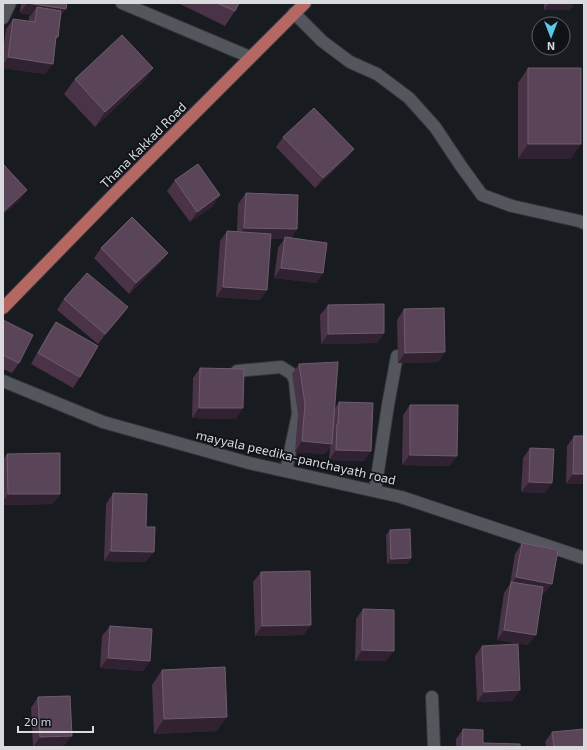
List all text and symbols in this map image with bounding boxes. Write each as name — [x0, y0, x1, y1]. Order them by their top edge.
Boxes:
north arrow — [531, 16, 571, 56]
text: N — [547, 40, 555, 53]
street label: Thana Kakkad Road — [97, 99, 189, 191]
street label: mayyala peedika-panchayath road — [194, 426, 398, 488]
scale bar — [18, 708, 93, 734]
text: 20 m — [24, 714, 51, 728]

